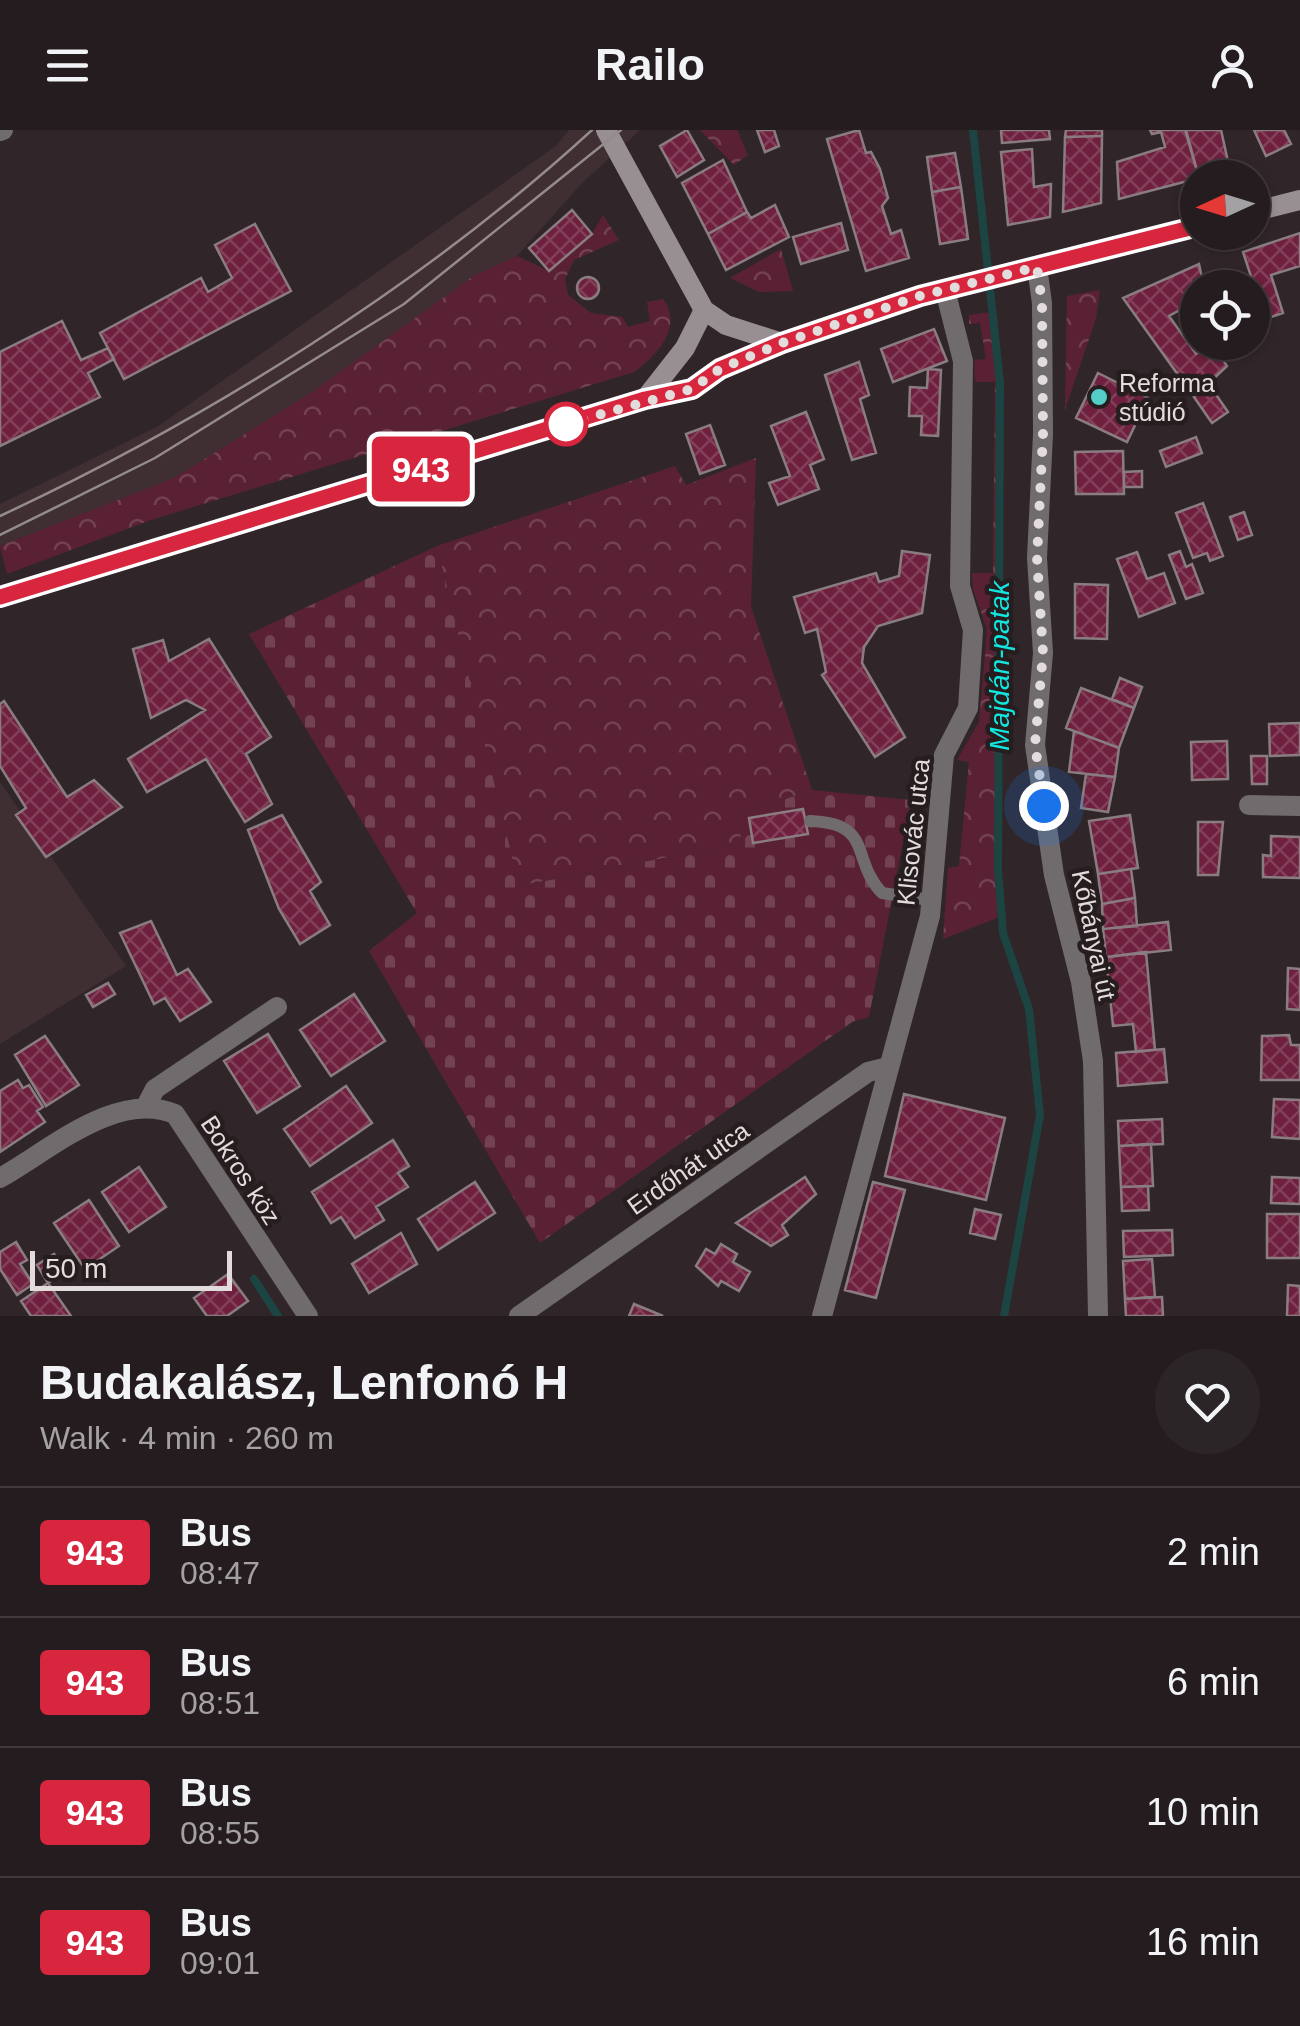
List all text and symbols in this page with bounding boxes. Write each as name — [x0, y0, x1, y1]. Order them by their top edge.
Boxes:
icon: menu — [40, 38, 95, 93]
icon: person — [1205, 38, 1260, 93]
text: Railo — [595, 39, 705, 90]
north arrow — [1180, 160, 1270, 250]
map controls — [1180, 160, 1270, 360]
button: locate — [1180, 270, 1270, 360]
place label: Reforma stúdió — [1119, 369, 1215, 426]
marker: Reforma stúdió — [1088, 386, 1110, 408]
unlabelled marker — [545, 403, 587, 445]
line badge: 943 — [364, 436, 478, 502]
text: 943 — [392, 450, 450, 489]
water label: Majdán-patak — [984, 579, 1015, 751]
street label: Klisovác utca — [891, 757, 935, 907]
your location — [1019, 781, 1069, 831]
street label: Kőbányai út — [1067, 868, 1121, 1003]
street label: Bokros köz — [196, 1111, 286, 1229]
street label: Erdőhát utca — [622, 1116, 754, 1220]
scale bar — [30, 1246, 232, 1290]
text: 50 m — [45, 1253, 107, 1284]
button: heart — [1155, 1349, 1260, 1454]
text: Budakalász, Lenfonó H — [40, 1356, 568, 1409]
text: Walk · 4 min · 260 m — [40, 1420, 334, 1456]
text: Bus — [180, 1512, 252, 1554]
text: 2 min — [1167, 1531, 1260, 1573]
text: 943 — [66, 1533, 124, 1572]
text: 08:47 — [180, 1555, 260, 1591]
text: Bus — [180, 1642, 252, 1684]
text: 6 min — [1167, 1661, 1260, 1703]
text: 943 — [66, 1663, 124, 1702]
text: 08:51 — [180, 1685, 260, 1721]
text: Bus — [180, 1772, 252, 1814]
text: 10 min — [1146, 1791, 1260, 1833]
text: 943 — [66, 1793, 124, 1832]
text: 08:55 — [180, 1815, 260, 1851]
text: Bus — [180, 1902, 252, 1944]
text: 16 min — [1146, 1921, 1260, 1963]
text: 943 — [66, 1923, 124, 1962]
text: 09:01 — [180, 1945, 260, 1981]

